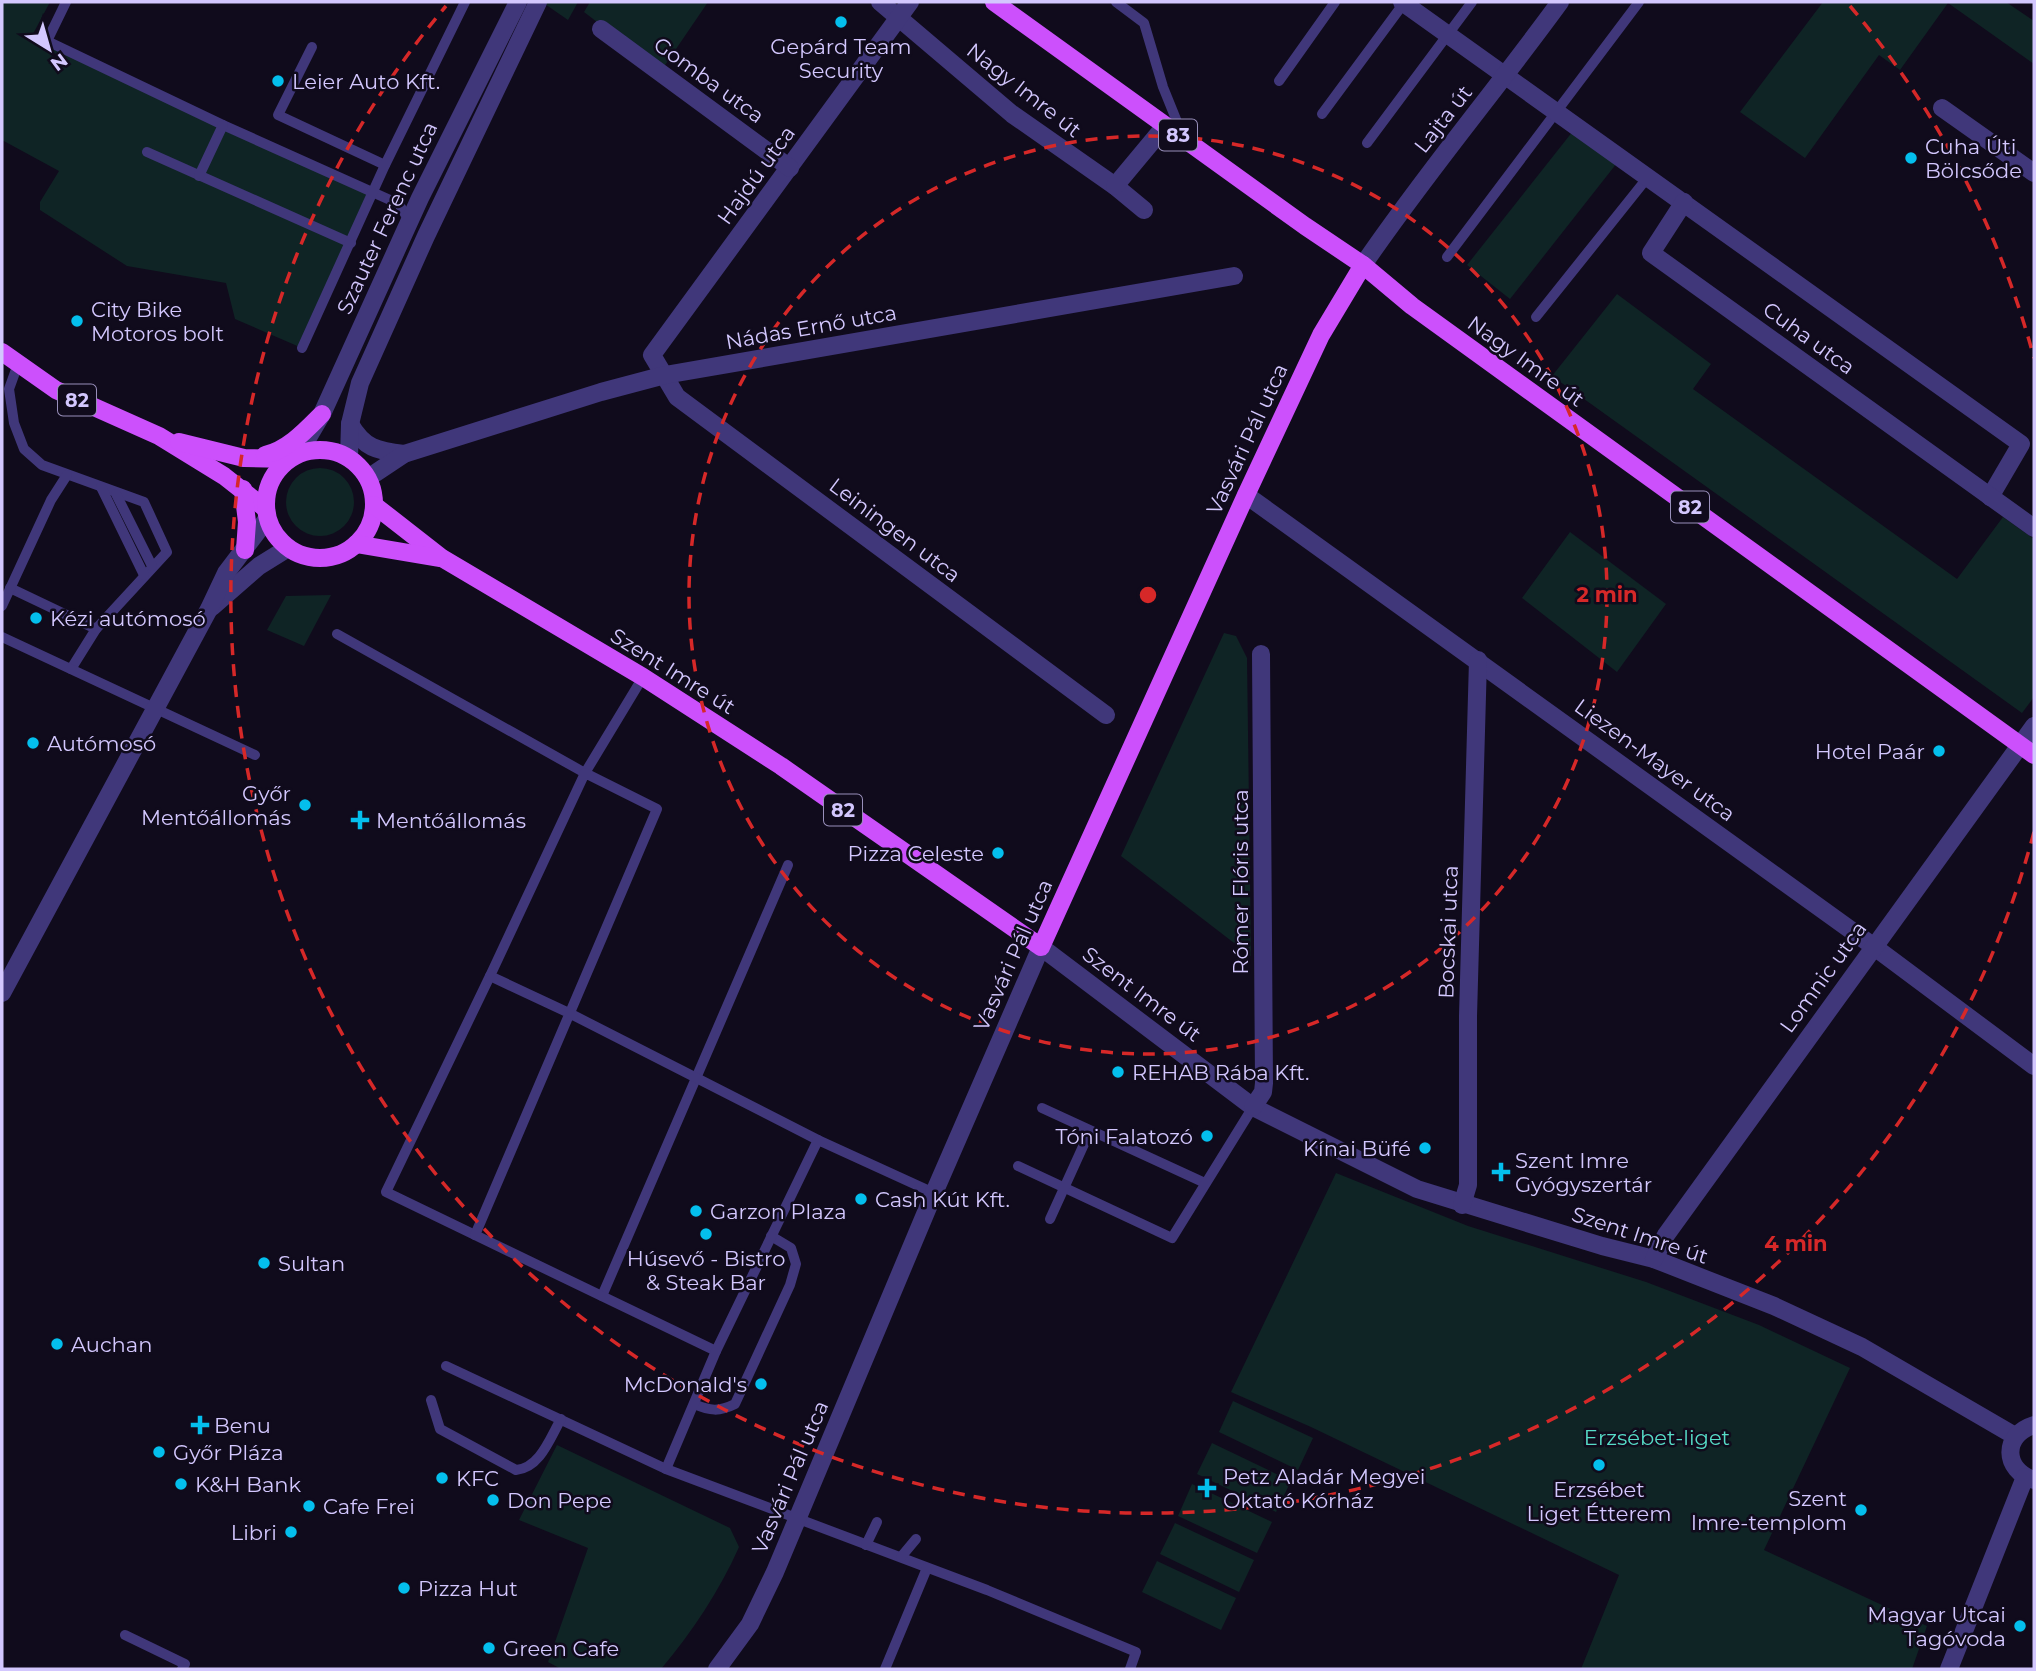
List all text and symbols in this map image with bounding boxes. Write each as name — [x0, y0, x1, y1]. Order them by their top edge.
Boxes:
north arrow — [14, 14, 84, 84]
marker: Gepárd Team Security — [833, 14, 849, 30]
street label: Gomba utca — [649, 32, 769, 128]
place label: Gepárd Team Security — [770, 34, 912, 83]
street label: Nagy Imre út — [962, 38, 1086, 142]
text: N — [46, 48, 72, 76]
place label: Leier Auto Kft. — [292, 69, 440, 94]
marker: Leier Auto Kft. — [270, 73, 286, 89]
street label: Lajta út — [1409, 80, 1477, 158]
street label: Szauter Ferenc utca — [331, 118, 443, 318]
road number: 83 — [1159, 119, 1197, 150]
street label: Hajdú utca — [712, 121, 800, 229]
place label: Cuha Úti Bölcsőde — [1925, 134, 2022, 183]
marker: Cuha Úti Bölcsőde — [1903, 150, 1919, 166]
street label: Cuha utca — [1758, 296, 1860, 380]
place label: City Bike Motoros bolt — [91, 297, 224, 346]
street label: Nádas Ernő utca — [723, 300, 899, 354]
street label: Nagy Imre út — [1463, 310, 1589, 412]
marker: City Bike Motoros bolt — [69, 313, 85, 329]
street label: Vasvári Pál utca — [1201, 360, 1293, 518]
road number: 82 — [58, 384, 96, 416]
street label: Leiningen utca — [824, 473, 966, 587]
road number: 82 — [1671, 492, 1709, 522]
text: 2 min — [1576, 582, 1638, 607]
centre of rings — [1136, 583, 1160, 607]
place label: Kézi autómosó — [50, 606, 206, 631]
marker: Kézi autómosó — [28, 610, 44, 626]
street label: Szent Imre út — [606, 623, 740, 719]
street label: Liezen-Mayer utca — [1570, 693, 1740, 827]
place label: Autómosó — [47, 731, 156, 756]
marker: Autómosó — [25, 735, 41, 751]
place label: Hotel Paár — [1815, 739, 1925, 764]
marker: Hotel Paár — [1931, 743, 1947, 759]
place label: Győr Mentőállomás — [141, 781, 291, 830]
street label: Rómer Flóris utca — [1228, 789, 1253, 975]
road number: 82 — [824, 794, 862, 825]
marker: Győr Mentőállomás — [297, 797, 313, 813]
place label: Mentőállomás — [376, 808, 526, 833]
marker: Mentőállomás — [350, 810, 370, 830]
place label: Pizza Celeste — [847, 841, 984, 866]
marker: Pizza Celeste — [990, 845, 1006, 861]
street label: Bocskai utca — [1433, 865, 1463, 999]
street label: Vasvári Pál utca — [968, 875, 1058, 1035]
street label: Lomnic utca — [1774, 917, 1872, 1037]
street label: Szent Imre út — [1078, 941, 1206, 1047]
place label: REHAB Rába Kft. — [1132, 1060, 1309, 1085]
marker: REHAB Rába Kft. — [1110, 1064, 1126, 1080]
place label: Tóni Falatozó — [1055, 1124, 1193, 1149]
marker: Tóni Falatozó — [1199, 1128, 1215, 1144]
place label: Kínai Büfé — [1303, 1136, 1411, 1161]
marker: Kínai Büfé — [1417, 1140, 1433, 1156]
place label: Szent Imre Gyógyszertár — [1515, 1148, 1652, 1197]
marker: Szent Imre Gyógyszertár — [1493, 1164, 1509, 1180]
place label: Cash Kút Kft. — [875, 1187, 1010, 1212]
marker: Cash Kút Kft. — [853, 1191, 869, 1207]
place label: Garzon Plaza — [710, 1199, 847, 1224]
street label: Szent Imre út — [1569, 1201, 1711, 1269]
marker: Garzon Plaza — [688, 1203, 704, 1219]
marker: Húsevő - Bistro & Steak Bar — [698, 1226, 714, 1242]
text: 4 min — [1764, 1231, 1828, 1256]
place label: Húsevő - Bistro & Steak Bar — [627, 1246, 785, 1295]
place label: Sultan — [278, 1251, 345, 1276]
marker: Sultan — [256, 1255, 272, 1271]
place label: Auchan — [71, 1332, 152, 1357]
marker: Auchan — [49, 1336, 65, 1352]
place label: McDonald's — [624, 1372, 747, 1397]
marker: McDonald's — [753, 1376, 769, 1392]
street label: Vasvári Pál utca — [747, 1397, 833, 1557]
place label: Benu — [214, 1413, 271, 1438]
marker: Benu — [192, 1417, 208, 1433]
park label: Erzsébet-liget — [1584, 1425, 1730, 1450]
place label: Győr Pláza — [173, 1440, 284, 1465]
marker: Győr Pláza — [151, 1444, 167, 1460]
marker: Erzsébet Liget Étterem — [1591, 1457, 1607, 1473]
place label: Petz Aladár Megyei Oktató Kórház — [1223, 1464, 1425, 1513]
place label: KFC — [456, 1466, 499, 1491]
marker: KFC — [434, 1470, 450, 1486]
place label: K&H Bank — [195, 1472, 302, 1497]
marker: K&H Bank — [173, 1476, 189, 1492]
place label: Erzsébet Liget Étterem — [1526, 1477, 1672, 1526]
marker: Petz Aladár Megyei Oktató Kórház — [1197, 1478, 1217, 1498]
place label: Szent Imre-templom — [1691, 1486, 1847, 1535]
place label: Don Pepe — [507, 1488, 612, 1513]
marker: Don Pepe — [485, 1492, 501, 1508]
place label: Cafe Frei — [323, 1494, 415, 1519]
marker: Cafe Frei — [301, 1498, 317, 1514]
marker: Szent Imre-templom — [1853, 1502, 1869, 1518]
place label: Libri — [231, 1520, 277, 1545]
marker: Libri — [283, 1524, 299, 1540]
place label: Pizza Hut — [418, 1576, 518, 1601]
marker: Pizza Hut — [396, 1580, 412, 1596]
place label: Magyar Utcai Tagóvoda — [1867, 1602, 2006, 1651]
marker: Magyar Utcai Tagóvoda — [2012, 1618, 2028, 1634]
place label: Green Cafe — [503, 1636, 619, 1661]
marker: Green Cafe — [481, 1640, 497, 1656]

